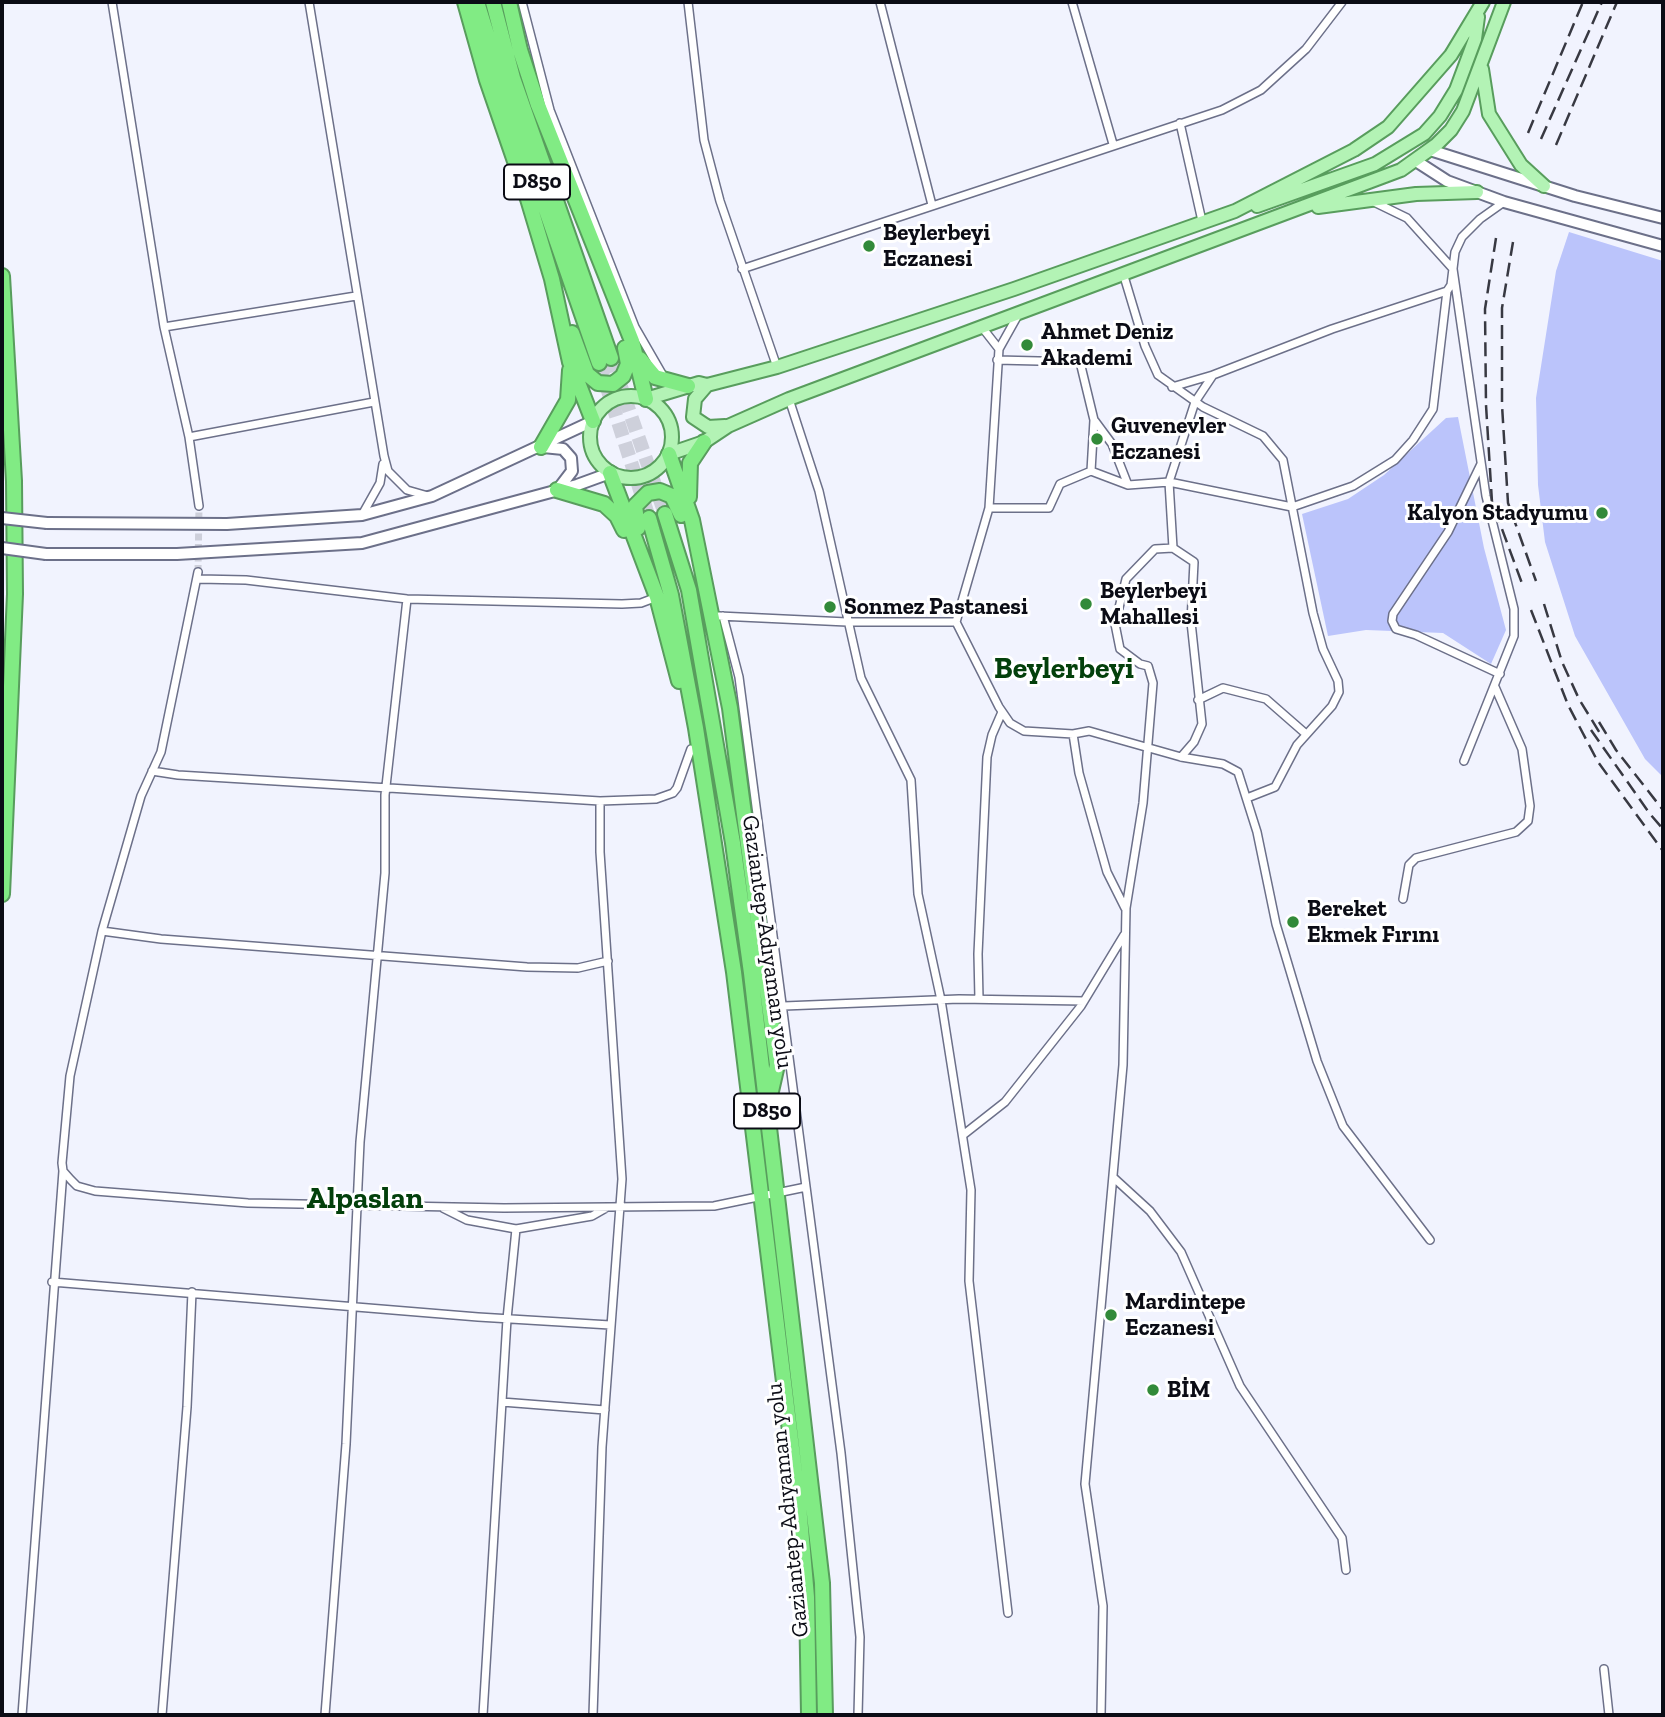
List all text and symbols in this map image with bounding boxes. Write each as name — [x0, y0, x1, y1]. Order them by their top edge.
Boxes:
road number: D850 — [504, 164, 570, 200]
place label: Beylerbeyi Eczanesi — [883, 219, 990, 273]
marker: Beylerbeyi Eczanesi — [861, 238, 877, 254]
place label: Ahmet Deniz Akademi — [1041, 318, 1174, 372]
marker: Ahmet Deniz Akademi — [1019, 337, 1035, 353]
place label: Guvenevler Eczanesi — [1111, 412, 1227, 466]
marker: Guvenevler Eczanesi — [1089, 431, 1105, 447]
place label: Kalyon Stadyumu — [1407, 499, 1588, 527]
marker: Kalyon Stadyumu — [1594, 505, 1610, 521]
place label: Beylerbeyi Mahallesi — [1100, 577, 1207, 631]
place label: Sonmez Pastanesi — [844, 593, 1028, 621]
marker: Beylerbeyi Mahallesi — [1078, 596, 1094, 612]
marker: Sonmez Pastanesi — [822, 599, 838, 615]
district label: Beylerbeyi — [994, 651, 1134, 687]
street label: Gaziantep-Adıyaman yolu — [736, 814, 798, 1070]
place label: Bereket Ekmek Fırını — [1307, 895, 1439, 949]
marker: Bereket Ekmek Fırını — [1285, 914, 1301, 930]
road number: D850 — [734, 1094, 800, 1128]
district label: Alpaslan — [307, 1181, 423, 1217]
place label: Mardintepe Eczanesi — [1125, 1288, 1245, 1342]
marker: Mardintepe Eczanesi — [1103, 1307, 1119, 1323]
place label: BİM — [1167, 1376, 1210, 1404]
street label: Gaziantep-Adıyaman yolu — [761, 1381, 815, 1639]
marker: BİM — [1145, 1382, 1161, 1398]

